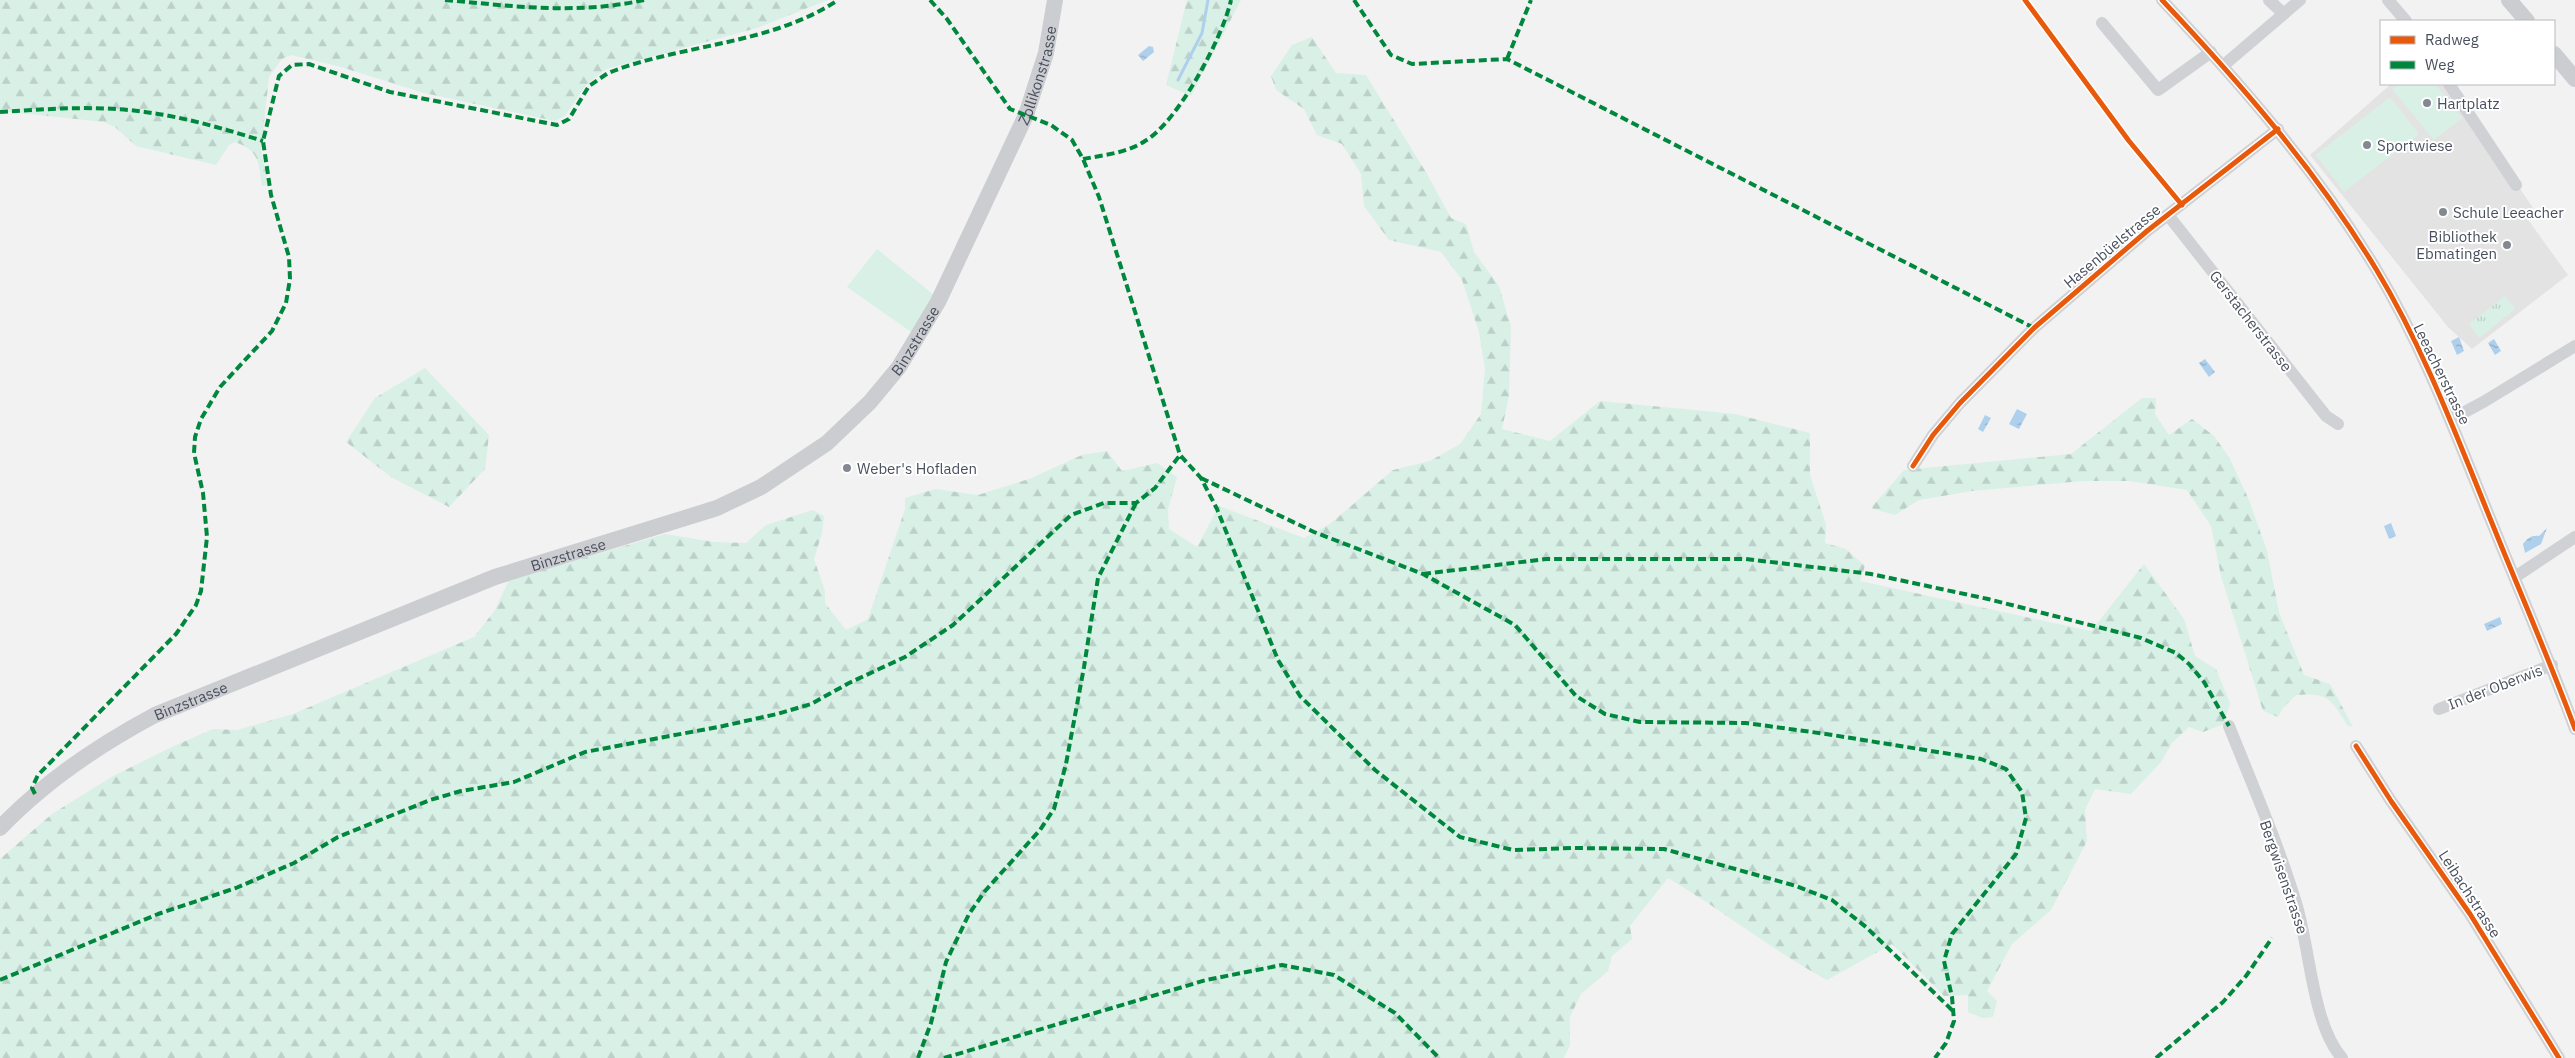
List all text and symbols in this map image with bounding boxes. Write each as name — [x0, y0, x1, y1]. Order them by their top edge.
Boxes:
legend — [2380, 20, 2555, 85]
street label: Zollikonstrasse — [1013, 24, 1060, 128]
text: Radweg — [2425, 30, 2479, 49]
text: Weg — [2425, 55, 2454, 74]
place label: Hartplatz — [2437, 94, 2500, 113]
marker: Hartplatz — [2421, 97, 2433, 109]
place label: Sportwiese — [2377, 136, 2453, 155]
marker: Sportwiese — [2361, 139, 2373, 151]
street label: Hasenbüelstrasse — [2060, 200, 2164, 292]
place label: Schule Leeacher — [2453, 203, 2564, 222]
marker: Schule Leeacher — [2437, 206, 2449, 218]
place label: Bibliothek Ebmatingen — [2416, 227, 2497, 263]
marker: Bibliothek Ebmatingen — [2501, 239, 2513, 251]
street label: Gerstacherstrasse — [2206, 267, 2296, 375]
street label: Binzstrasse — [887, 302, 943, 379]
street label: Leeacherstrasse — [2409, 320, 2475, 428]
place label: Weber's Hofladen — [857, 459, 977, 478]
marker: Weber's Hofladen — [841, 462, 853, 474]
street label: Binzstrasse — [528, 534, 608, 575]
street label: In der Oberwis — [2445, 660, 2545, 714]
street label: Binzstrasse — [151, 677, 230, 724]
street label: Bergwisenstrasse — [2256, 818, 2312, 936]
street label: Leibachstrasse — [2435, 847, 2505, 941]

